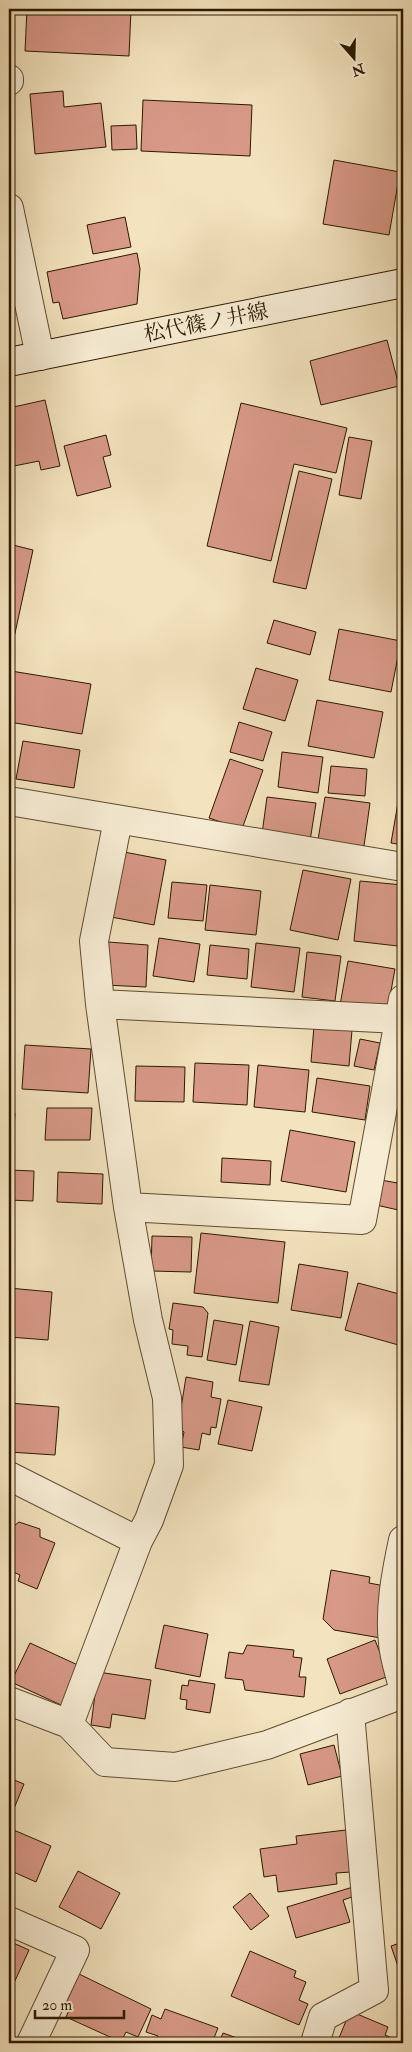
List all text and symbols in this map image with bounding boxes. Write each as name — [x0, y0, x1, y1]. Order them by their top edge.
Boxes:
north arrow — [330, 32, 380, 82]
text: N — [349, 59, 368, 80]
street label: 松代篠ノ井線 — [142, 298, 270, 348]
scale bar — [35, 1987, 124, 2019]
text: 20 m — [42, 1996, 72, 2015]

